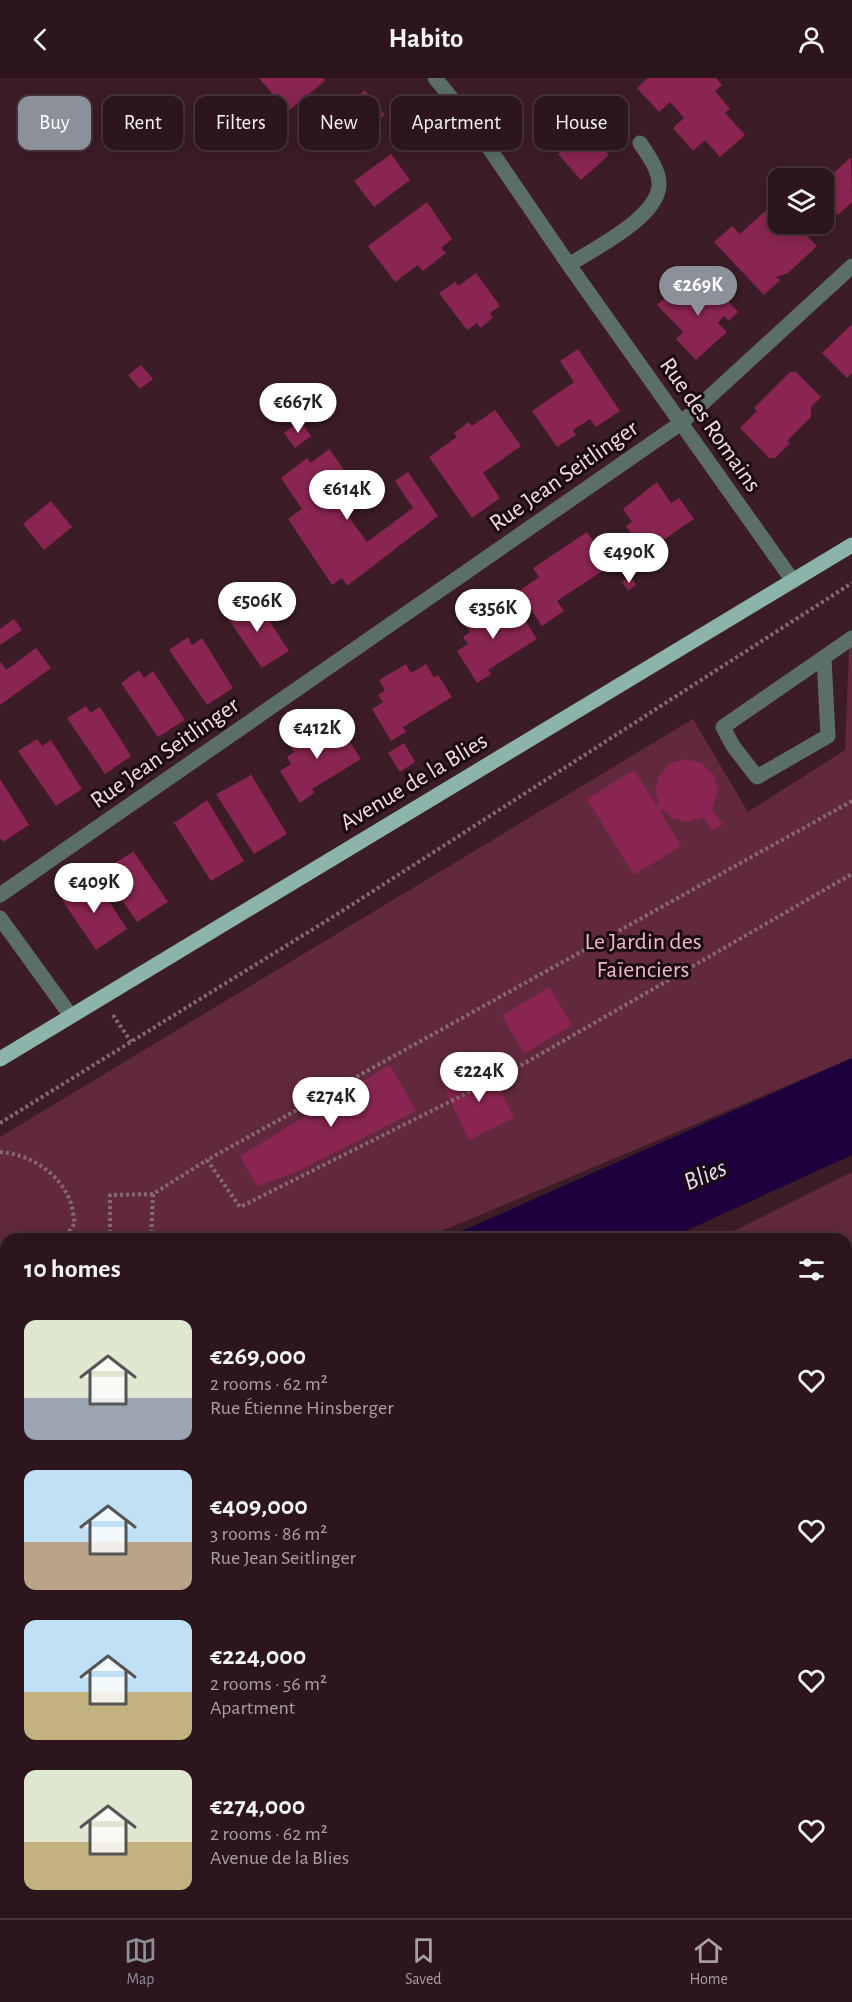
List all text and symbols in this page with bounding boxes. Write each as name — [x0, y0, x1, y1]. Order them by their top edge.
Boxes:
icon: back — [24, 23, 57, 56]
icon: person — [795, 23, 828, 56]
text: Habito — [389, 25, 463, 52]
chip: Buy — [18, 96, 91, 150]
chip: Rent — [103, 96, 183, 150]
chip: Filters — [195, 96, 287, 150]
chip: New — [299, 96, 379, 150]
chip: Apartment — [391, 96, 522, 150]
chip: House — [534, 96, 628, 150]
map controls — [768, 168, 834, 234]
button: layers — [768, 168, 834, 234]
pin: €269K — [656, 266, 740, 317]
text: €269K — [673, 275, 723, 295]
street label: Rue des Romains — [655, 353, 765, 497]
pin: €667K — [256, 383, 340, 434]
text: €667K — [274, 392, 322, 412]
street label: Rue Jean Seitlinger — [485, 416, 643, 536]
pin: €614K — [305, 470, 389, 521]
text: €614K — [323, 479, 371, 499]
pin: €490K — [587, 533, 671, 584]
text: €490K — [603, 542, 655, 562]
pin: €506K — [215, 582, 299, 633]
pin: €356K — [451, 589, 535, 640]
text: €506K — [232, 591, 282, 611]
text: €356K — [469, 598, 517, 618]
street label: Rue Jean Seitlinger — [86, 693, 244, 813]
pin: €412K — [275, 709, 359, 760]
text: €412K — [293, 718, 341, 738]
street label: Avenue de la Blies — [336, 729, 492, 835]
pin: €409K — [52, 863, 136, 914]
text: €409K — [68, 872, 120, 892]
park label: Le Jardin des Faïenciers — [584, 930, 702, 982]
pin: €224K — [437, 1052, 521, 1103]
text: €224K — [454, 1061, 504, 1081]
pin: €274K — [289, 1077, 373, 1128]
text: €274K — [306, 1086, 356, 1106]
water label: Blies — [680, 1155, 730, 1195]
icon: filters — [795, 1253, 828, 1286]
text: 10 homes — [24, 1256, 121, 1282]
text: €269,000 — [210, 1343, 306, 1369]
icon: home — [72, 1344, 144, 1416]
icon: heart — [795, 1364, 828, 1397]
text: 2 rooms · 62 m² — [210, 1374, 328, 1394]
text: Rue Étienne Hinsberger — [210, 1398, 394, 1418]
text: €409,000 — [210, 1493, 308, 1519]
icon: home — [72, 1494, 144, 1566]
icon: heart — [795, 1514, 828, 1547]
text: 3 rooms · 86 m² — [210, 1524, 327, 1544]
text: Rue Jean Seitlinger — [210, 1548, 356, 1568]
text: €224,000 — [210, 1643, 306, 1669]
icon: home — [72, 1644, 144, 1716]
icon: heart — [795, 1664, 828, 1697]
text: 2 rooms · 56 m² — [210, 1674, 327, 1694]
text: Apartment — [210, 1698, 295, 1718]
text: €274,000 — [210, 1793, 305, 1819]
icon: home — [72, 1794, 144, 1866]
icon: heart — [795, 1814, 828, 1847]
text: 2 rooms · 62 m² — [210, 1824, 328, 1844]
text: Avenue de la Blies — [210, 1848, 349, 1868]
tab: Map — [124, 1934, 157, 1989]
tab: Saved — [405, 1934, 442, 1989]
tab: Home — [690, 1934, 728, 1989]

